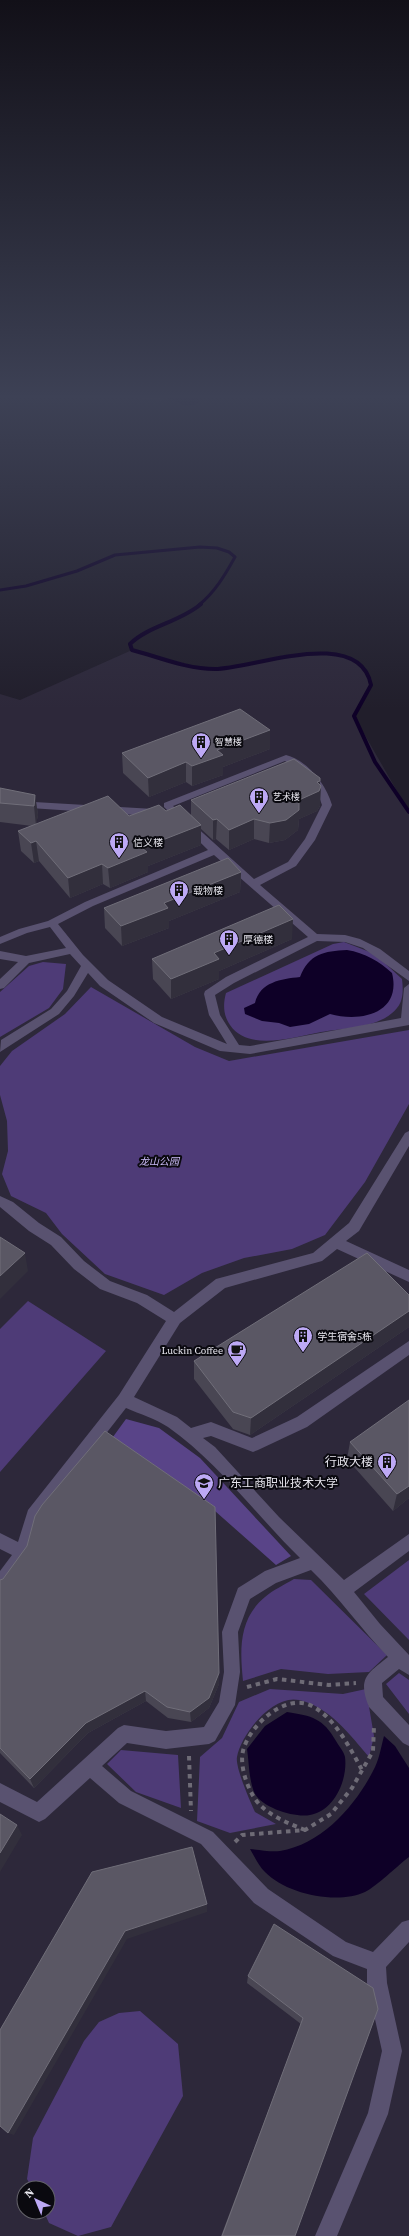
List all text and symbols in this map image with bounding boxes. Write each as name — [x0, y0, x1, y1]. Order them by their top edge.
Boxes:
building icon: 智慧楼 — [190, 731, 212, 759]
place label: 智慧楼 — [215, 736, 242, 748]
building icon: 艺术楼 — [248, 786, 270, 814]
place label: 艺术楼 — [273, 791, 300, 803]
building icon: 信义楼 — [108, 831, 130, 859]
place label: 信义楼 — [133, 836, 163, 849]
building icon: 载物楼 — [168, 879, 190, 907]
place label: 载物楼 — [193, 884, 223, 897]
building icon: 厚德楼 — [218, 928, 240, 956]
place label: 厚德楼 — [243, 933, 273, 946]
park label: 龙山公园 — [139, 1155, 181, 1168]
building icon: 学生宿舍5栋 — [292, 1325, 314, 1353]
place label: 学生宿舍5栋 — [317, 1330, 372, 1343]
cafe icon: Luckin Coffee — [226, 1339, 248, 1367]
place label: Luckin Coffee — [162, 1344, 223, 1357]
building icon: 行政大楼 — [376, 1451, 398, 1479]
place label: 行政大楼 — [325, 1454, 373, 1470]
school or university icon: 广东工商职业技术大学 — [193, 1472, 215, 1500]
place label: 广东工商职业技术大学 — [218, 1475, 338, 1491]
north arrow — [16, 2180, 56, 2220]
text: N — [21, 2185, 37, 2201]

